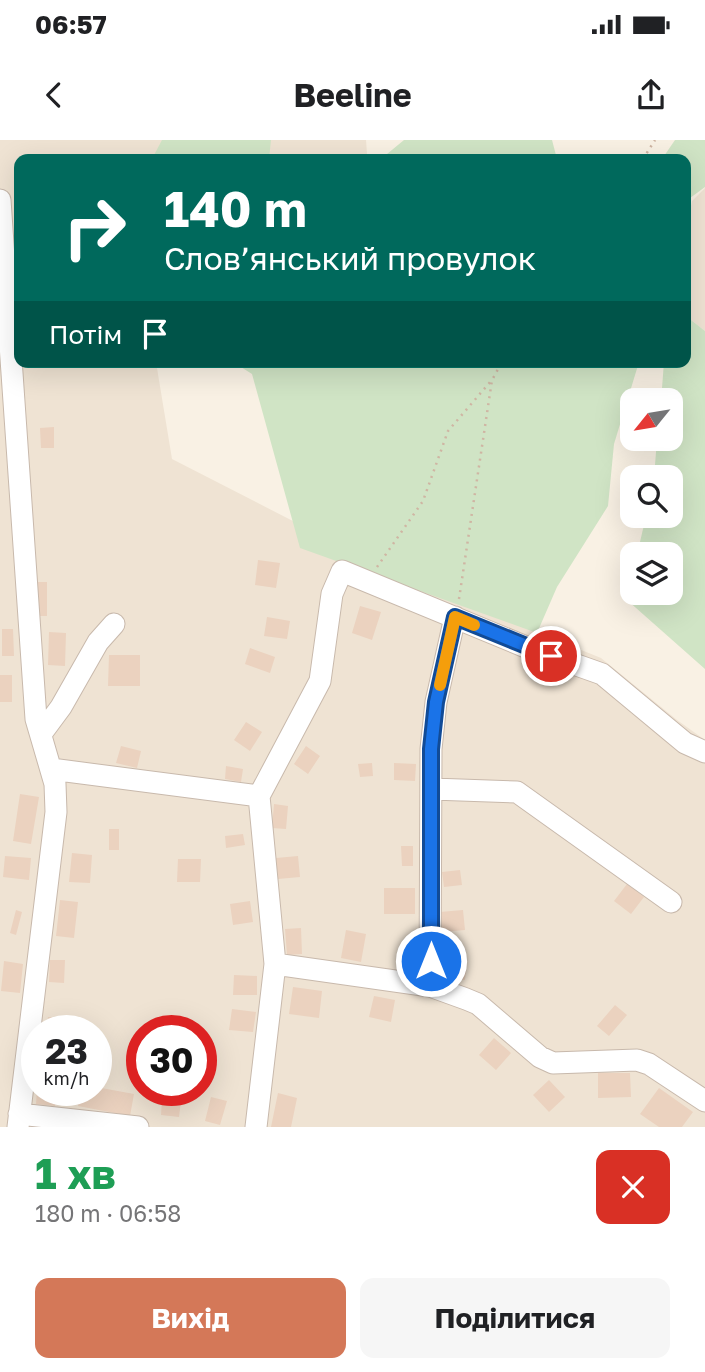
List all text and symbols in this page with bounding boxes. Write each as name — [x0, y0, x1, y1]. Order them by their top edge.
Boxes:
text: 06:57 — [35, 9, 107, 40]
icon: back — [35, 76, 73, 114]
text: Beeline — [293, 76, 412, 114]
icon: share — [632, 76, 670, 114]
text: 140 m — [164, 179, 307, 238]
icon: right — [49, 182, 140, 273]
text: Словʼянський провулок — [164, 239, 536, 277]
icon: arrive — [136, 315, 174, 353]
text: Потім — [49, 319, 122, 350]
north arrow — [620, 388, 682, 452]
map controls — [620, 388, 683, 605]
button: search — [620, 465, 683, 528]
button: layers — [620, 542, 683, 605]
pin — [521, 626, 581, 686]
icon: arrive — [532, 637, 570, 675]
position arrow — [394, 924, 468, 998]
speed limit sign: 30 — [126, 1015, 217, 1106]
text: 23 — [45, 1030, 88, 1072]
text: km/h — [44, 1067, 89, 1089]
text: 1 хв — [35, 1148, 116, 1198]
button: close — [596, 1150, 670, 1224]
text: 180 m · 06:58 — [35, 1199, 181, 1227]
button: Вихід — [35, 1278, 346, 1358]
button: Поділитися — [360, 1278, 670, 1358]

